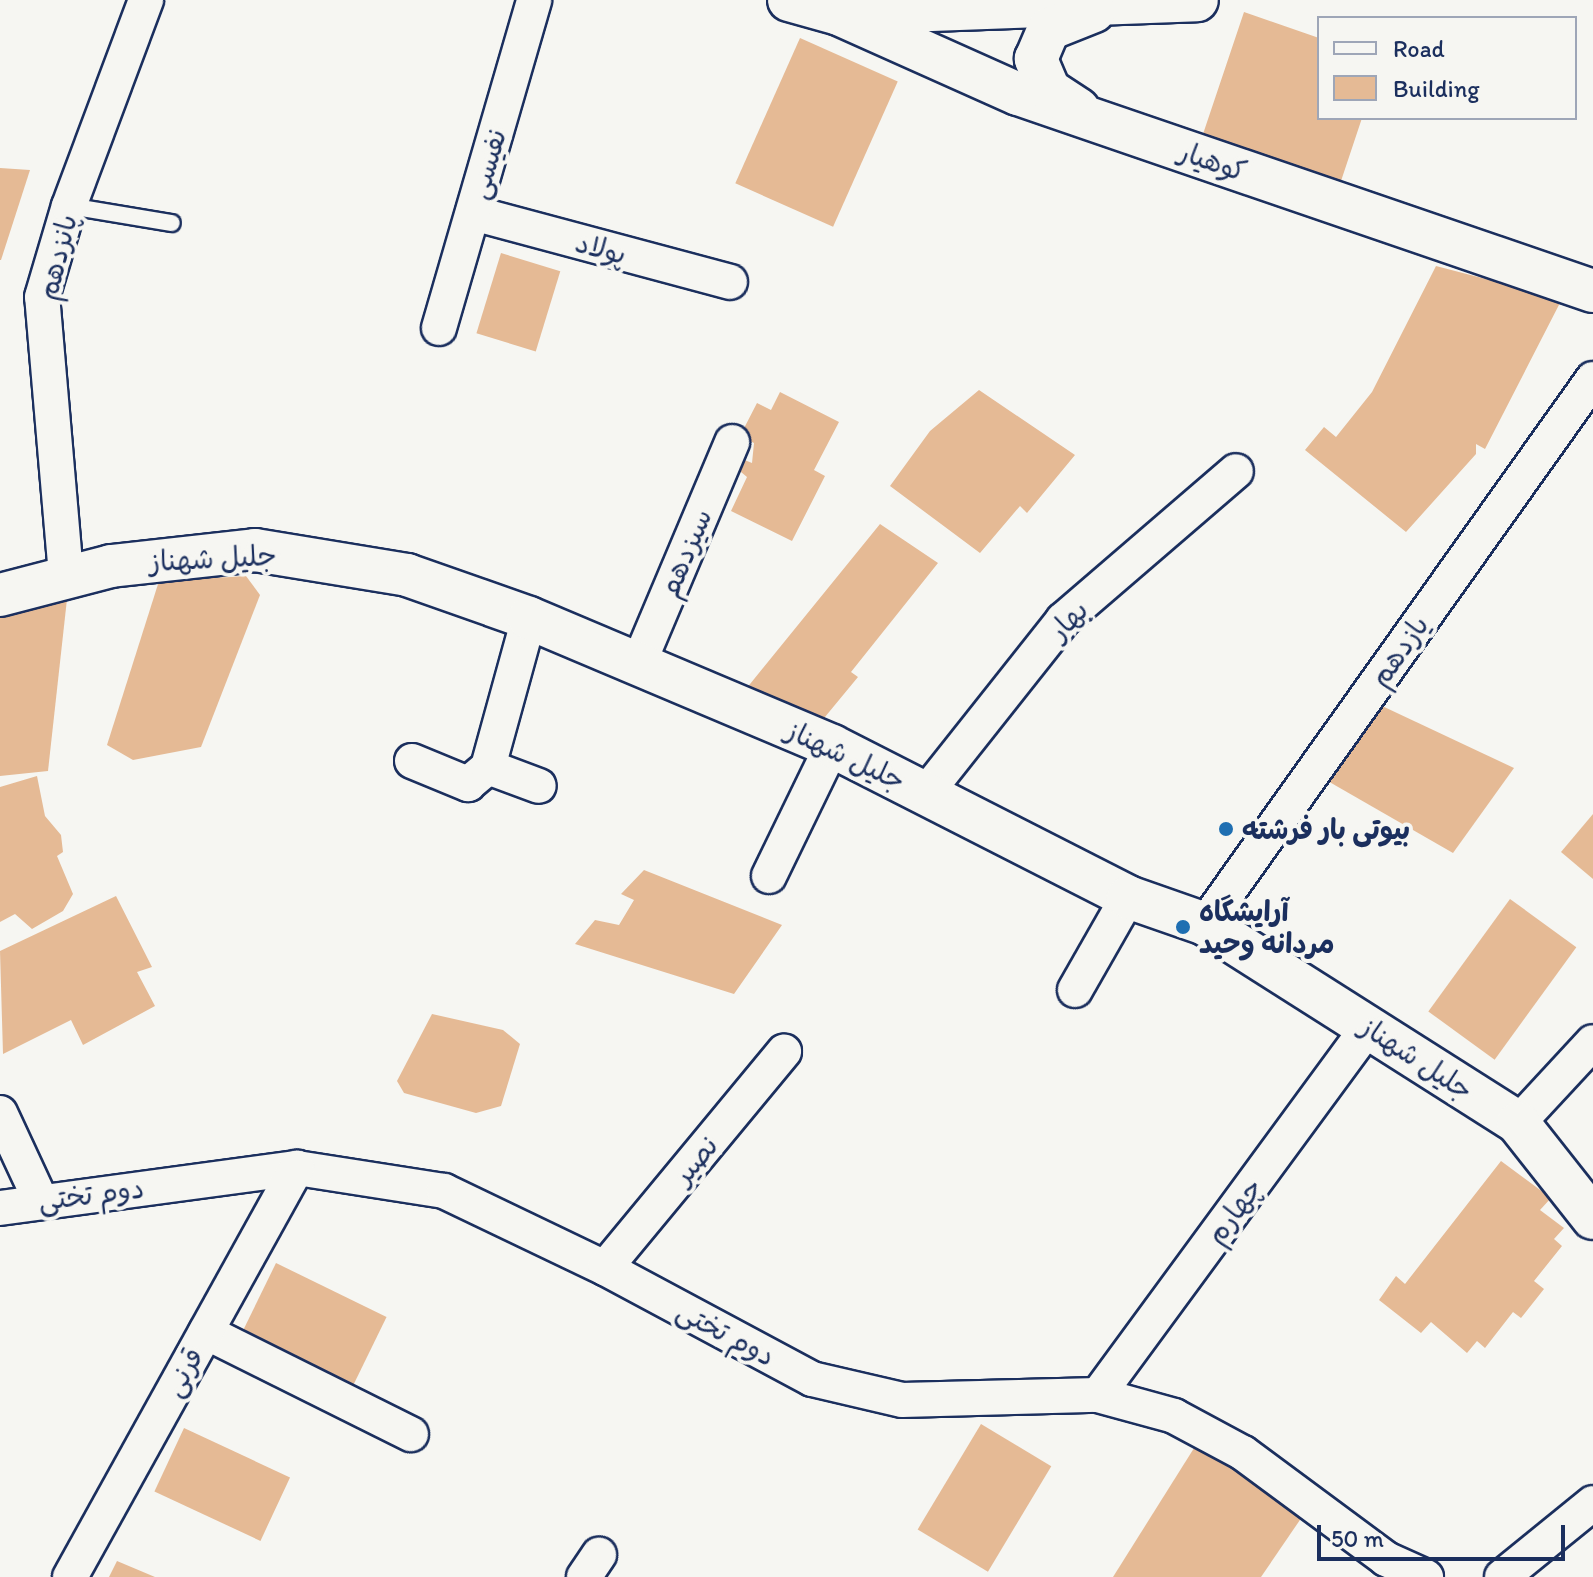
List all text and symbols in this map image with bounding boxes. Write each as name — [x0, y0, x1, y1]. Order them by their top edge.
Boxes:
legend — [1317, 16, 1577, 120]
text: Road — [1393, 34, 1445, 63]
text: Building — [1393, 74, 1480, 103]
street label: نفیسی — [461, 125, 513, 203]
street label: کوهیار — [1175, 134, 1251, 188]
street label: پانزدهم — [30, 211, 84, 303]
street label: پولاد — [572, 225, 630, 271]
street label: سیزدهم — [651, 504, 719, 602]
street label: جلیل شهناز — [148, 538, 278, 578]
street label: بهار — [1041, 593, 1095, 647]
street label: یازدهم — [1362, 609, 1436, 693]
street label: جلیل شهناز — [781, 713, 911, 797]
place label: بیوتی بار فرشته — [1242, 812, 1410, 846]
marker: بیوتی بار فرشته — [1217, 820, 1235, 838]
place label: آرایشگاه مردانه وحید — [1199, 894, 1335, 960]
marker: آرایشگاه مردانه وحید — [1174, 918, 1192, 936]
street label: جلیل شهناز — [1354, 1009, 1480, 1107]
street label: نصیر — [665, 1129, 725, 1191]
street label: دوم تختی — [36, 1171, 146, 1217]
street label: چهارم — [1199, 1171, 1269, 1251]
street label: دوم تختی — [671, 1293, 781, 1373]
street label: قرنی — [156, 1342, 210, 1402]
scale bar — [1321, 1509, 1569, 1559]
text: 50 m — [1331, 1524, 1384, 1553]

